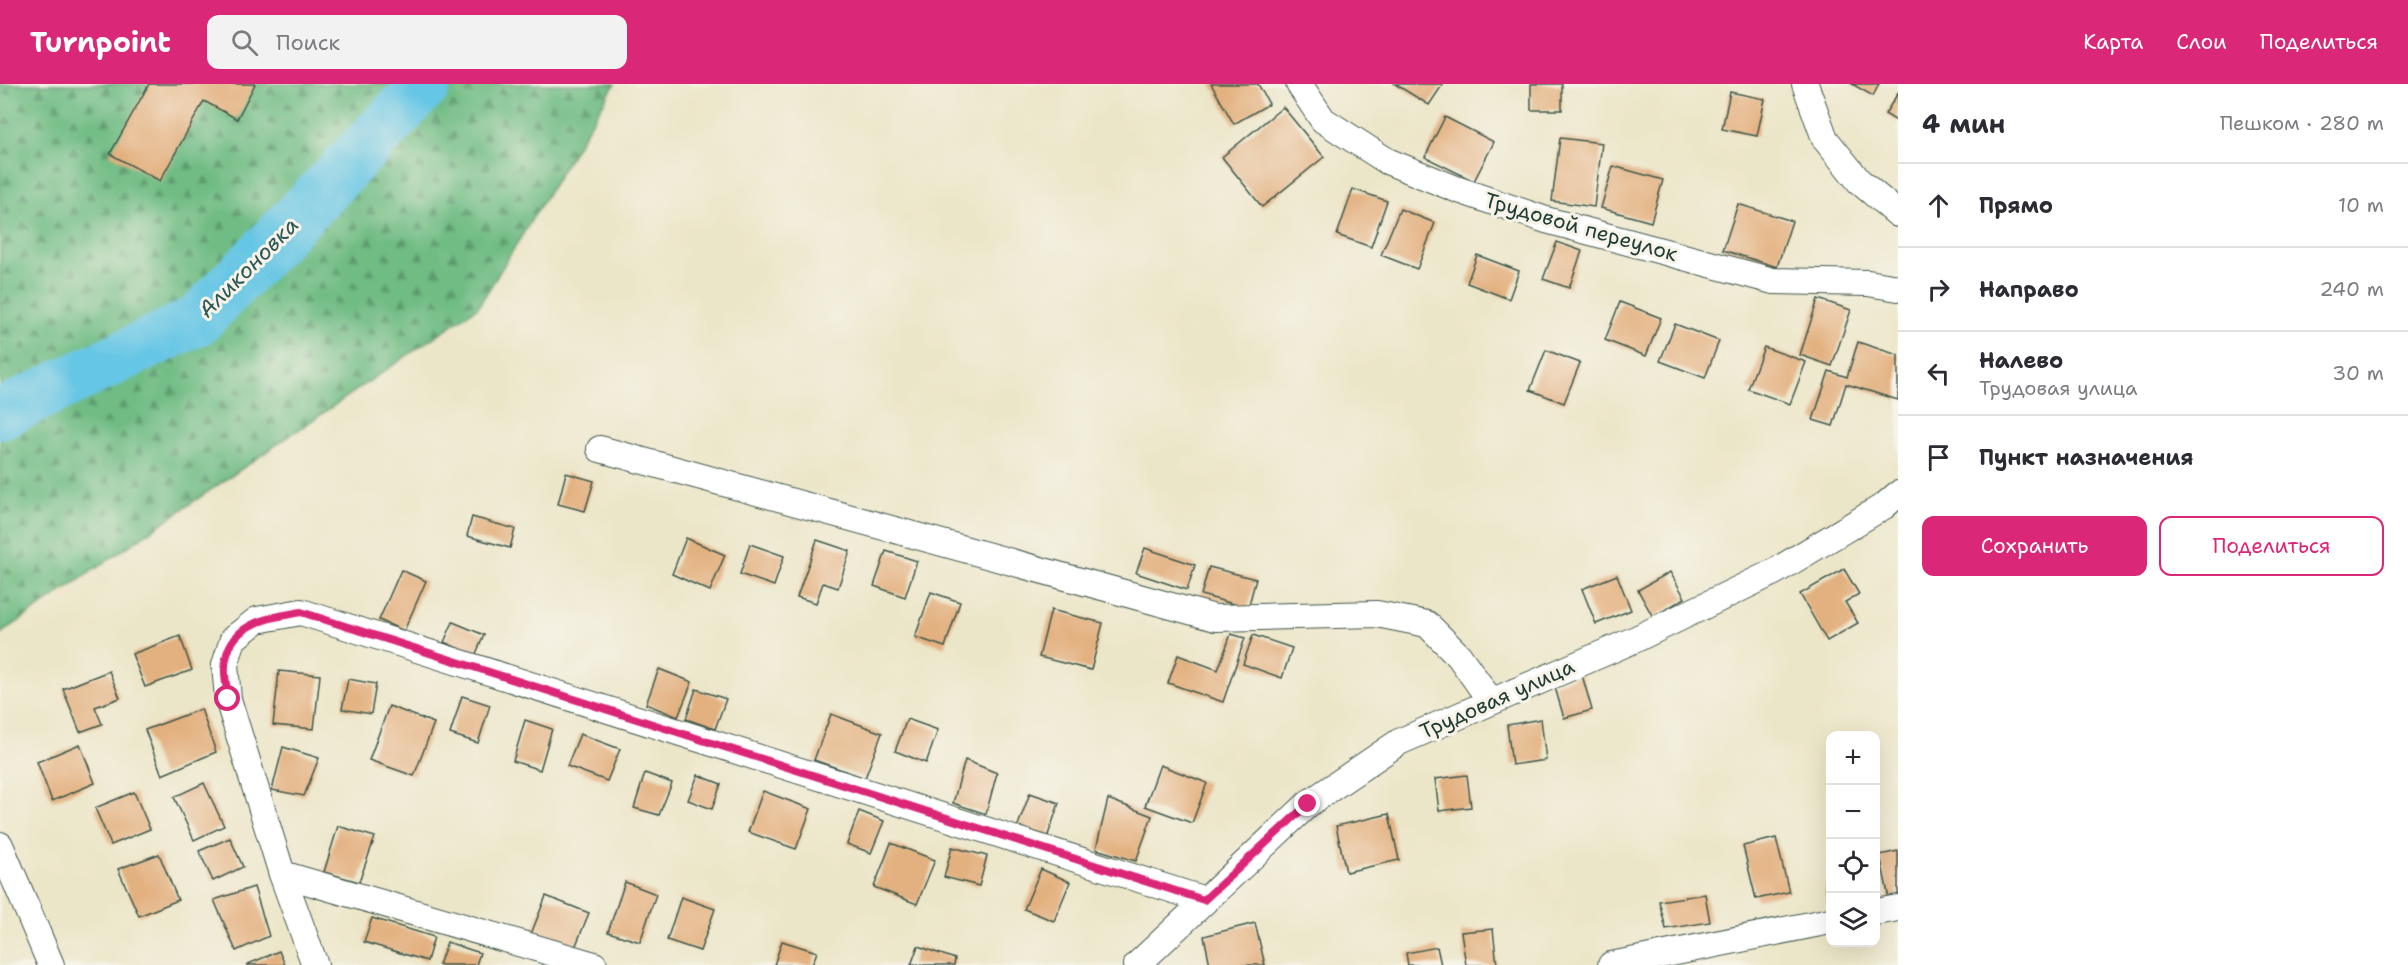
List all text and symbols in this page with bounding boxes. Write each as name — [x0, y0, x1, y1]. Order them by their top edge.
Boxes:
search box — [207, 15, 627, 69]
text: Turnpoint — [30, 23, 171, 61]
icon: search — [228, 26, 261, 59]
text: Поиск — [276, 28, 340, 57]
text: Карта — [2083, 28, 2143, 56]
text: Слои — [2176, 28, 2227, 56]
text: Поделиться — [2260, 28, 2378, 56]
text: 4 мин — [1922, 106, 2005, 141]
text: Пешком · 280 m — [2220, 110, 2384, 136]
street label: Трудовой переулок — [1481, 186, 1681, 268]
icon: ahead — [1922, 189, 1955, 222]
text: Прямо — [1979, 191, 2053, 220]
text: 10 m — [2338, 192, 2384, 218]
water label: Аликоновка — [192, 211, 305, 324]
icon: right — [1922, 273, 1955, 306]
text: Направо — [1979, 275, 2079, 304]
text: 240 m — [2319, 276, 2384, 302]
text: Налево — [1979, 346, 2063, 375]
icon: left — [1922, 357, 1955, 390]
text: 30 m — [2332, 360, 2384, 386]
text: Трудовая улица — [1979, 375, 2138, 401]
icon: arrive — [1922, 441, 1955, 474]
text: Пункт назначения — [1979, 443, 2193, 472]
button: Сохранить — [1922, 516, 2147, 576]
button: Поделиться — [2159, 516, 2384, 576]
street label: Трудовая улица — [1415, 652, 1579, 746]
route start — [214, 685, 240, 711]
map controls — [1826, 731, 1880, 947]
button: + — [1826, 731, 1880, 785]
button: − — [1826, 785, 1880, 839]
route end — [1294, 790, 1320, 816]
button: locate — [1826, 839, 1880, 893]
button: layers — [1826, 893, 1880, 947]

